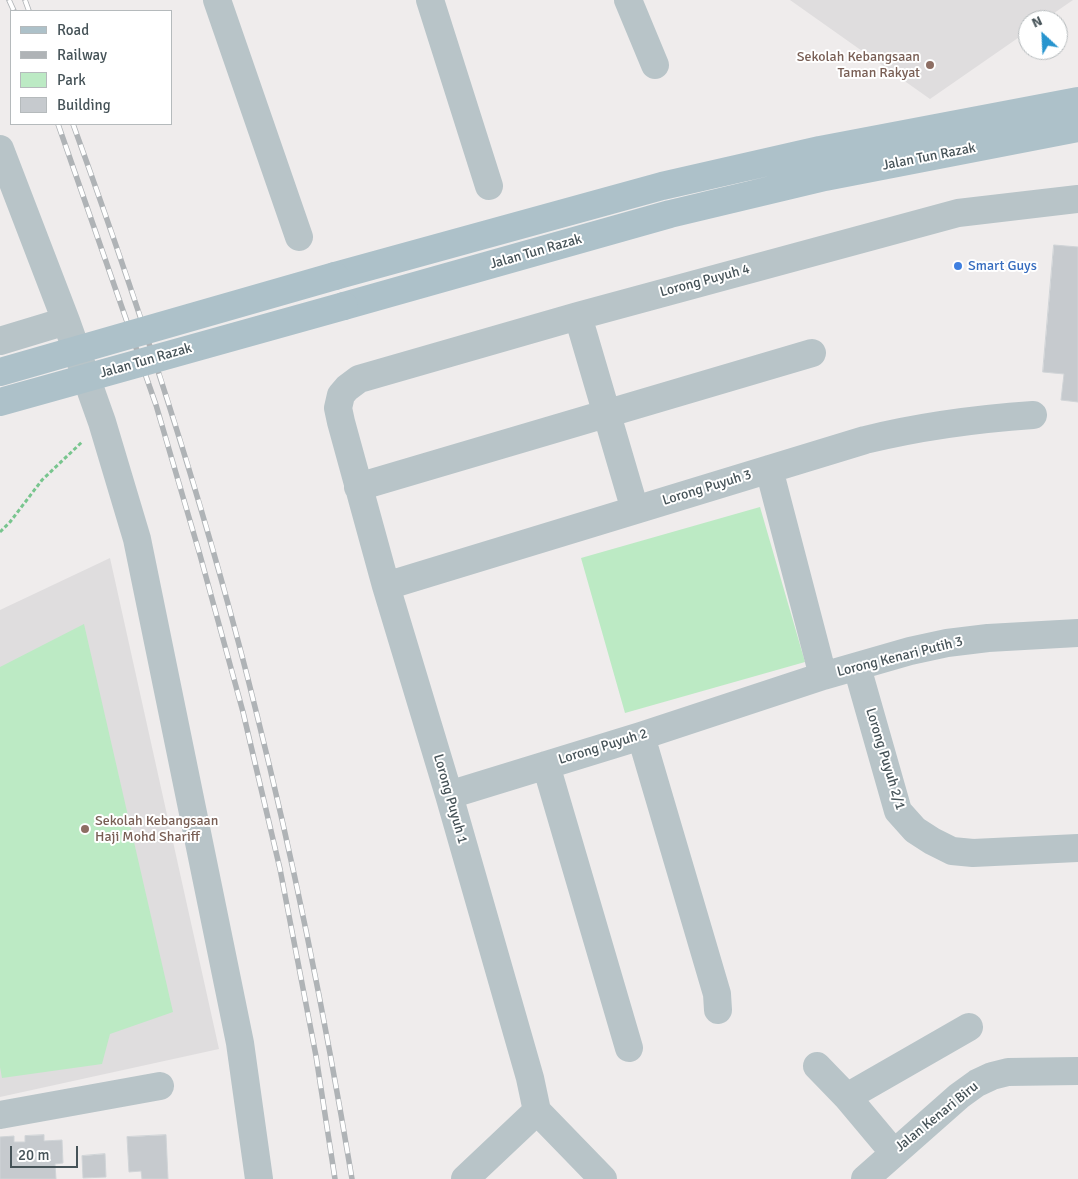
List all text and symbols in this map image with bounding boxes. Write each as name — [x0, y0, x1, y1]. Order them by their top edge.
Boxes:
legend — [10, 10, 172, 125]
north arrow — [1018, 10, 1068, 60]
text: N — [1029, 12, 1045, 32]
text: Road — [57, 21, 89, 39]
text: Railway — [57, 46, 107, 64]
place label: Sekolah Kebangsaan Taman Rakyat — [797, 49, 920, 82]
marker: Sekolah Kebangsaan Taman Rakyat — [924, 59, 936, 71]
text: Park — [57, 71, 86, 89]
text: Building — [57, 96, 111, 114]
street label: Jalan Tun Razak — [881, 140, 977, 174]
street label: Jalan Tun Razak — [488, 231, 584, 273]
place label: Smart Guys — [968, 258, 1037, 274]
marker: Smart Guys — [952, 260, 964, 272]
street label: Lorong Puyuh 4 — [658, 261, 752, 301]
street label: Jalan Tun Razak — [98, 340, 194, 382]
street label: Lorong Puyuh 3 — [660, 466, 754, 510]
street label: Lorong Kenari Putih 3 — [835, 633, 965, 681]
street label: Lorong Puyuh 2/1 — [861, 706, 909, 812]
street label: Lorong Puyuh 2 — [556, 725, 650, 769]
street label: Lorong Puyuh 1 — [429, 752, 471, 846]
place label: Sekolah Kebangsaan Haji Mohd Shariff — [95, 813, 218, 846]
marker: Sekolah Kebangsaan Haji Mohd Shariff — [79, 823, 91, 835]
street label: Jalan Kenari Biru — [892, 1078, 982, 1156]
scale bar — [12, 1136, 80, 1168]
text: 20 m — [18, 1146, 49, 1164]

